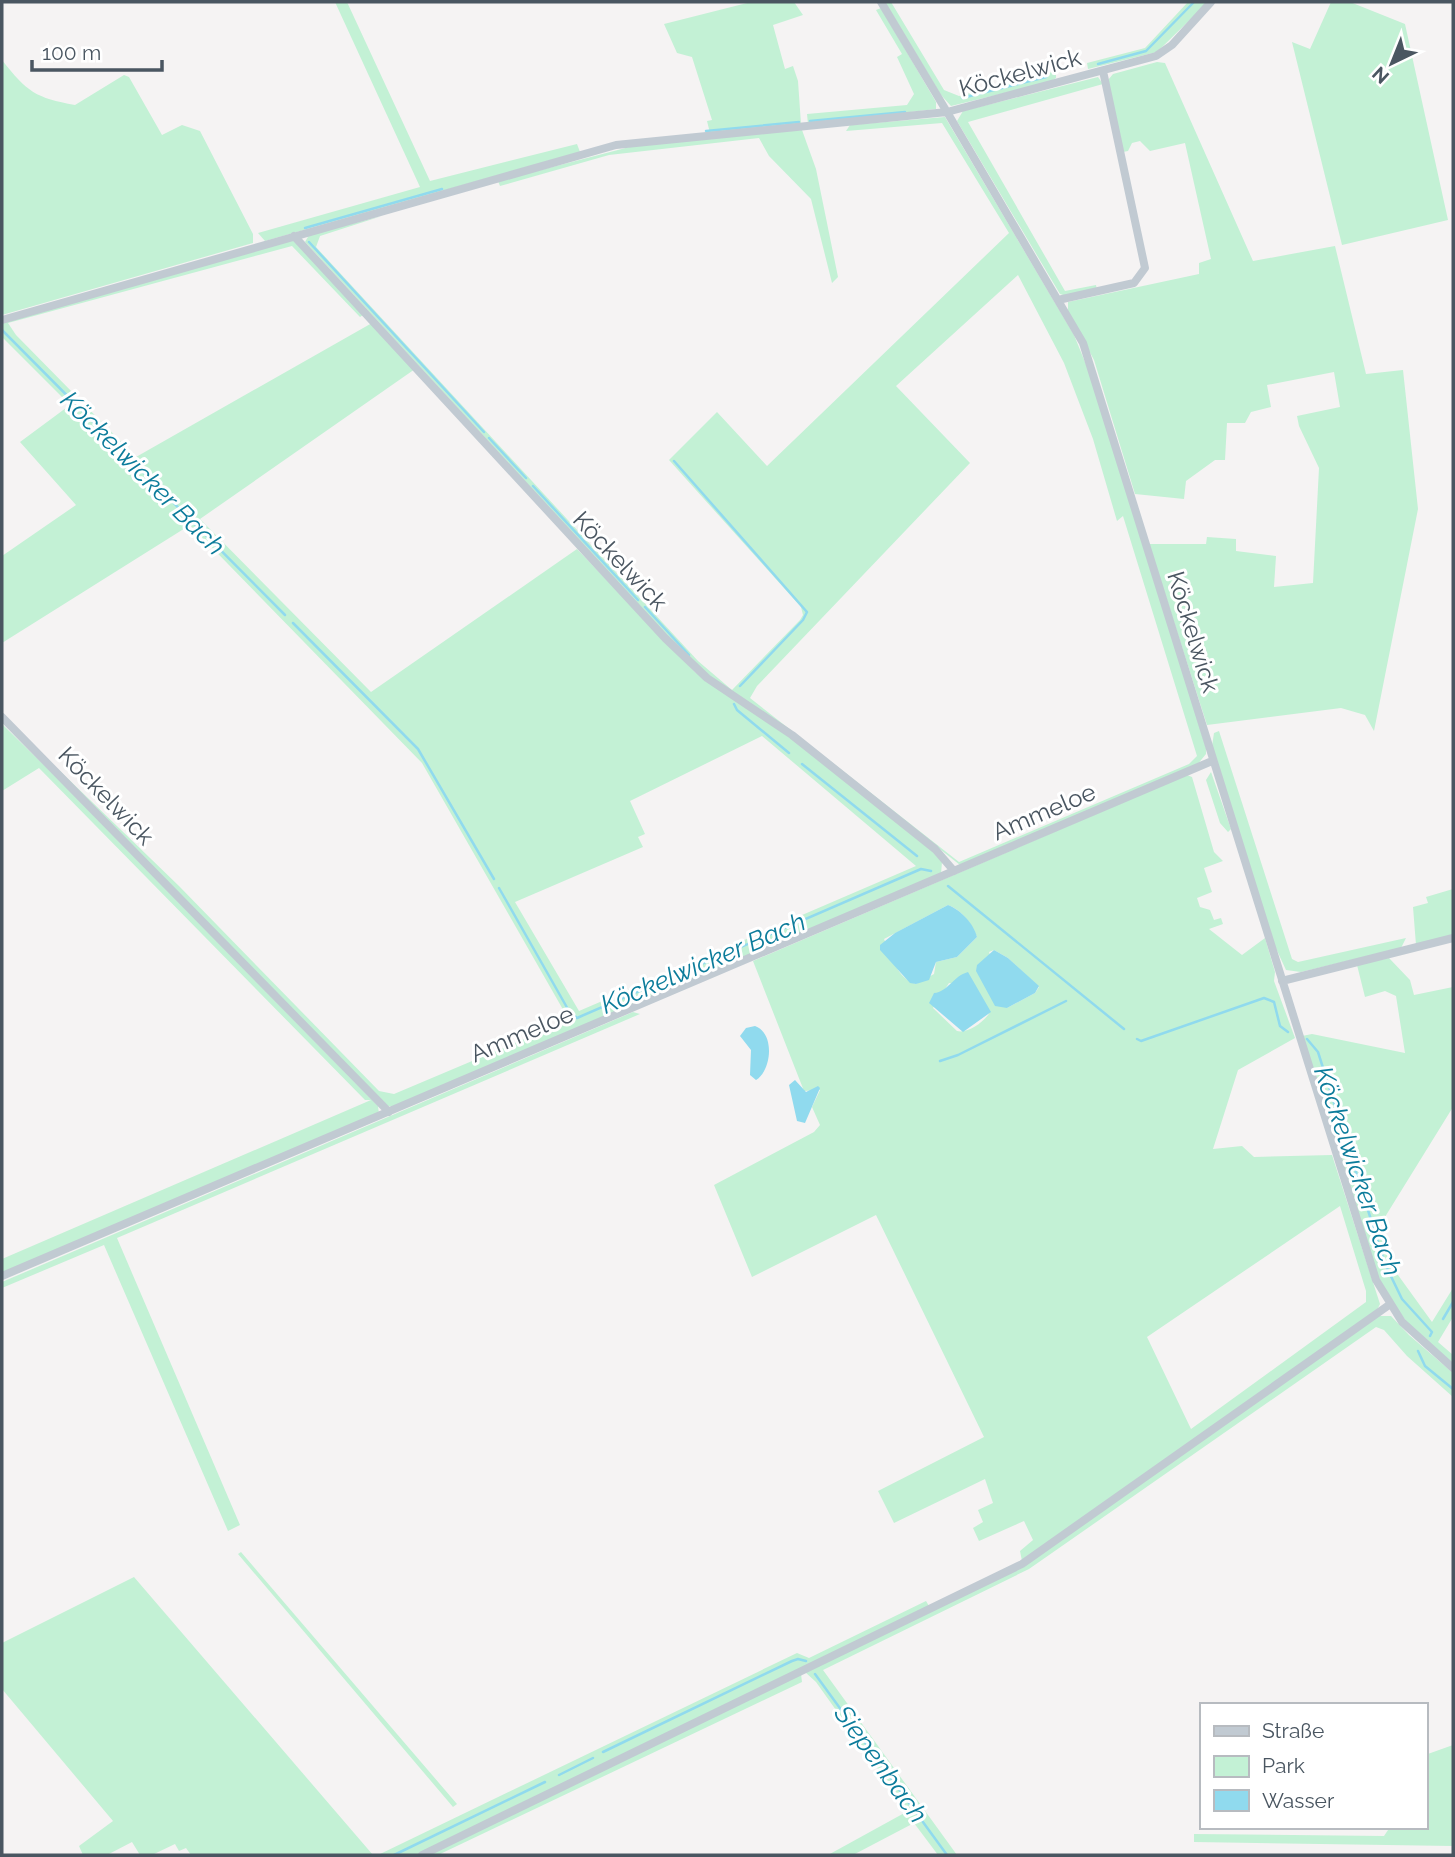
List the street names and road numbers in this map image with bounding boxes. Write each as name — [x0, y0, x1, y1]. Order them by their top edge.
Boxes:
street label: Köckelwick — [956, 42, 1084, 103]
street label: Köckelwick — [567, 505, 674, 616]
street label: Köckelwick — [1161, 568, 1226, 696]
street label: Köckelwick — [52, 741, 160, 851]
street label: Ammeloe — [988, 777, 1100, 846]
street label: Ammeloe — [466, 999, 578, 1068]

